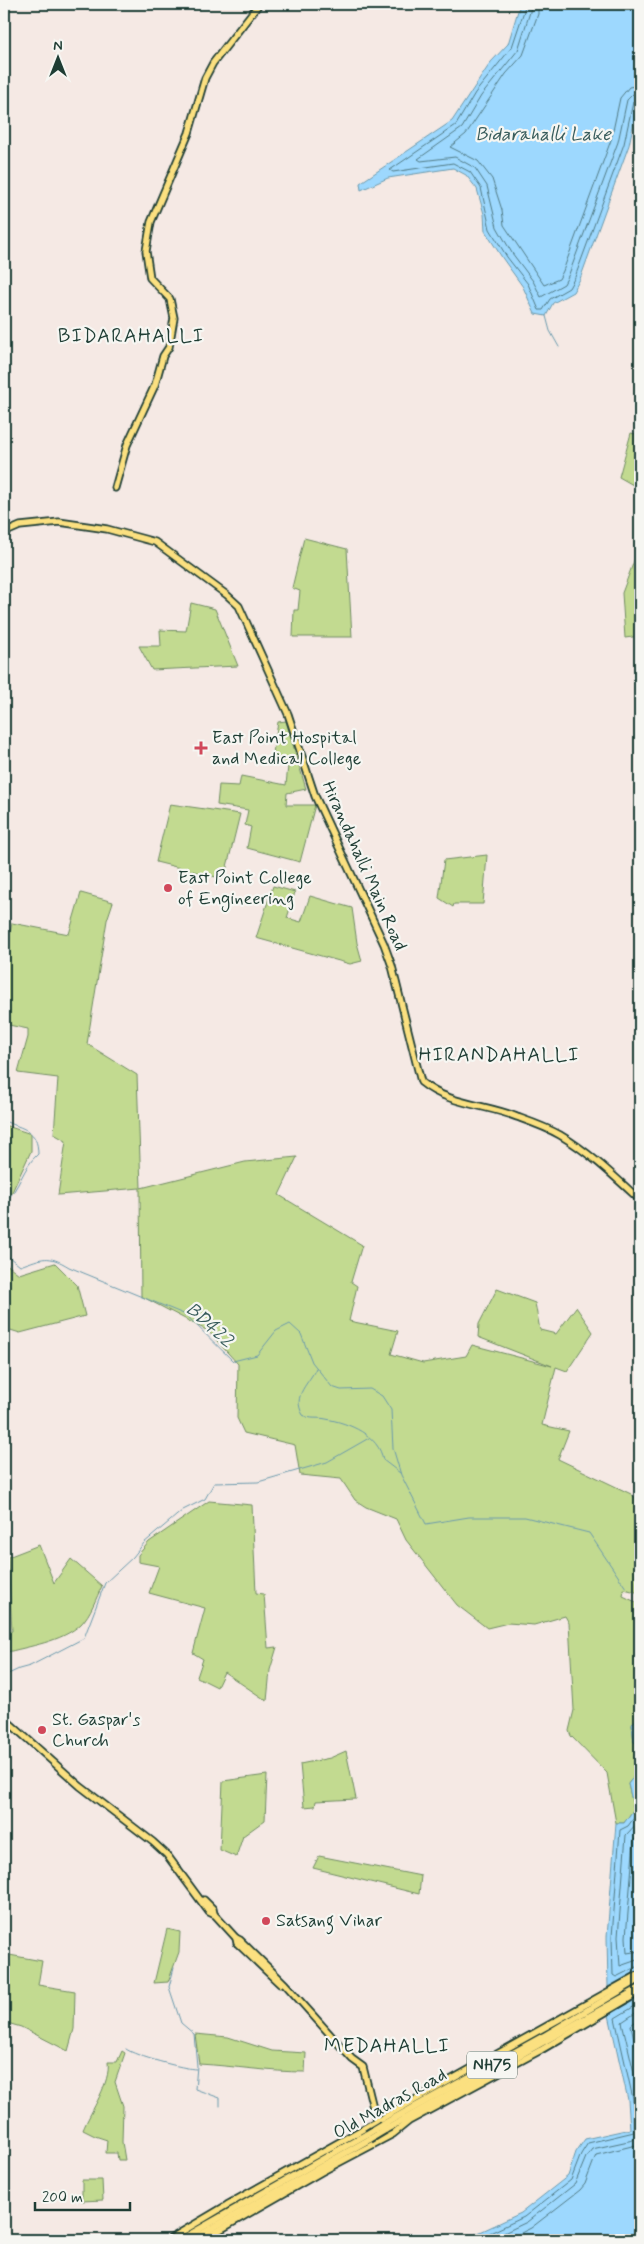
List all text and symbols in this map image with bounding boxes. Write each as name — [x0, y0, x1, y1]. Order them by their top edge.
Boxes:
north arrow — [32, 32, 82, 82]
text: N — [53, 37, 63, 55]
water label: Bidarahalli Lake — [475, 122, 612, 147]
district label: BIDARAHALLI — [58, 323, 204, 350]
place label: East Point Hospital and Medical College — [212, 726, 361, 771]
marker: East Point Hospital and Medical College — [194, 741, 208, 755]
street label: Hirandahalli Main Road — [316, 777, 412, 955]
place label: East Point College of Engineering — [178, 866, 312, 912]
marker: East Point College of Engineering — [162, 882, 174, 894]
district label: HIRANDAHALLI — [418, 1042, 580, 1069]
water label: BD422 — [180, 1297, 240, 1353]
place label: St. Gaspar's Church — [52, 1708, 140, 1753]
marker: St. Gaspar's Church — [36, 1724, 48, 1736]
place label: Satsang Vihar — [276, 1909, 382, 1935]
marker: Satsang Vihar — [260, 1915, 272, 1927]
district label: MEDAHALLI — [324, 2033, 450, 2060]
road number: NH75 — [467, 2052, 517, 2078]
street label: Old Madras Road — [329, 2063, 451, 2145]
scale bar — [35, 2179, 130, 2211]
text: 200 m — [42, 2188, 83, 2208]

